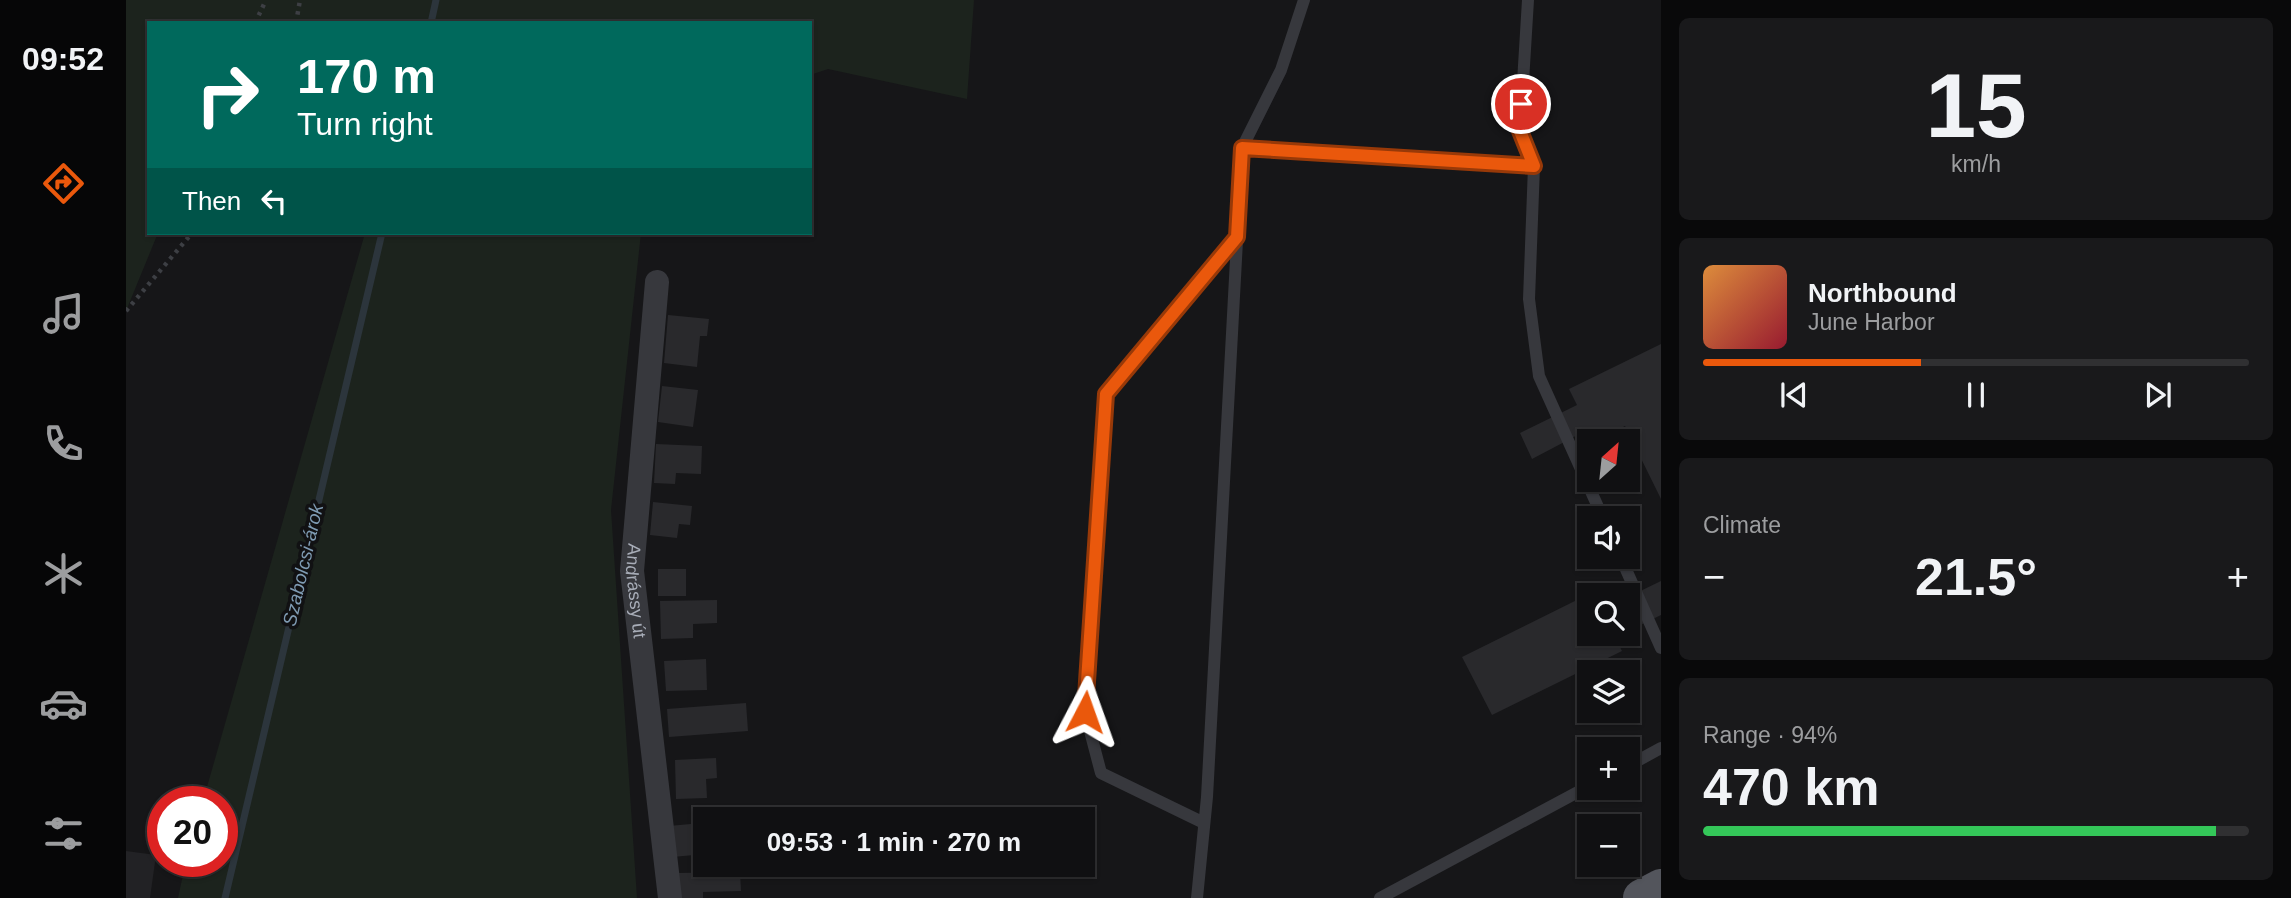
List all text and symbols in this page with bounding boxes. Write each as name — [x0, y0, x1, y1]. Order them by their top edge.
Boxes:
text: 09:52 — [22, 41, 104, 77]
icon: right — [182, 49, 273, 140]
text: 170 m — [297, 49, 436, 103]
text: 15 — [1925, 55, 2027, 156]
pin — [1491, 74, 1551, 134]
icon: arrive — [1502, 85, 1540, 123]
text: Turn right — [297, 106, 433, 142]
text: km/h — [1951, 151, 2001, 177]
icon: directions — [39, 159, 88, 208]
icon: left — [255, 182, 293, 220]
text: Then — [182, 186, 241, 216]
text: Northbound — [1808, 278, 1957, 308]
icon: music — [39, 289, 88, 338]
text: June Harbor — [1808, 309, 1935, 335]
icon: previous — [1775, 376, 1813, 414]
icon: pause — [1957, 376, 1995, 414]
icon: next — [2139, 376, 2177, 414]
icon: phone — [39, 419, 88, 468]
north arrow — [1577, 429, 1640, 492]
map controls — [1577, 429, 1640, 877]
water label: Szabolcsi-árok — [279, 500, 328, 628]
button: sound — [1577, 506, 1640, 569]
text: Climate — [1703, 512, 1781, 538]
street label: Andrássy út — [622, 543, 650, 639]
text: 21.5° — [1915, 548, 2037, 606]
icon: climate — [39, 549, 88, 598]
text: − — [1703, 556, 1725, 598]
text: + — [2227, 556, 2249, 598]
button: search — [1577, 583, 1640, 646]
button: layers — [1577, 660, 1640, 723]
position arrow — [1048, 675, 1122, 749]
icon: car — [39, 679, 88, 728]
text: Range · 94% — [1703, 722, 1837, 748]
button: + — [1577, 737, 1640, 800]
text: 470 km — [1703, 758, 1879, 816]
speed limit sign: 20 — [147, 786, 238, 877]
icon: filters — [39, 809, 88, 858]
button: − — [1577, 814, 1640, 877]
text: 09:53 · 1 min · 270 m — [767, 827, 1021, 857]

